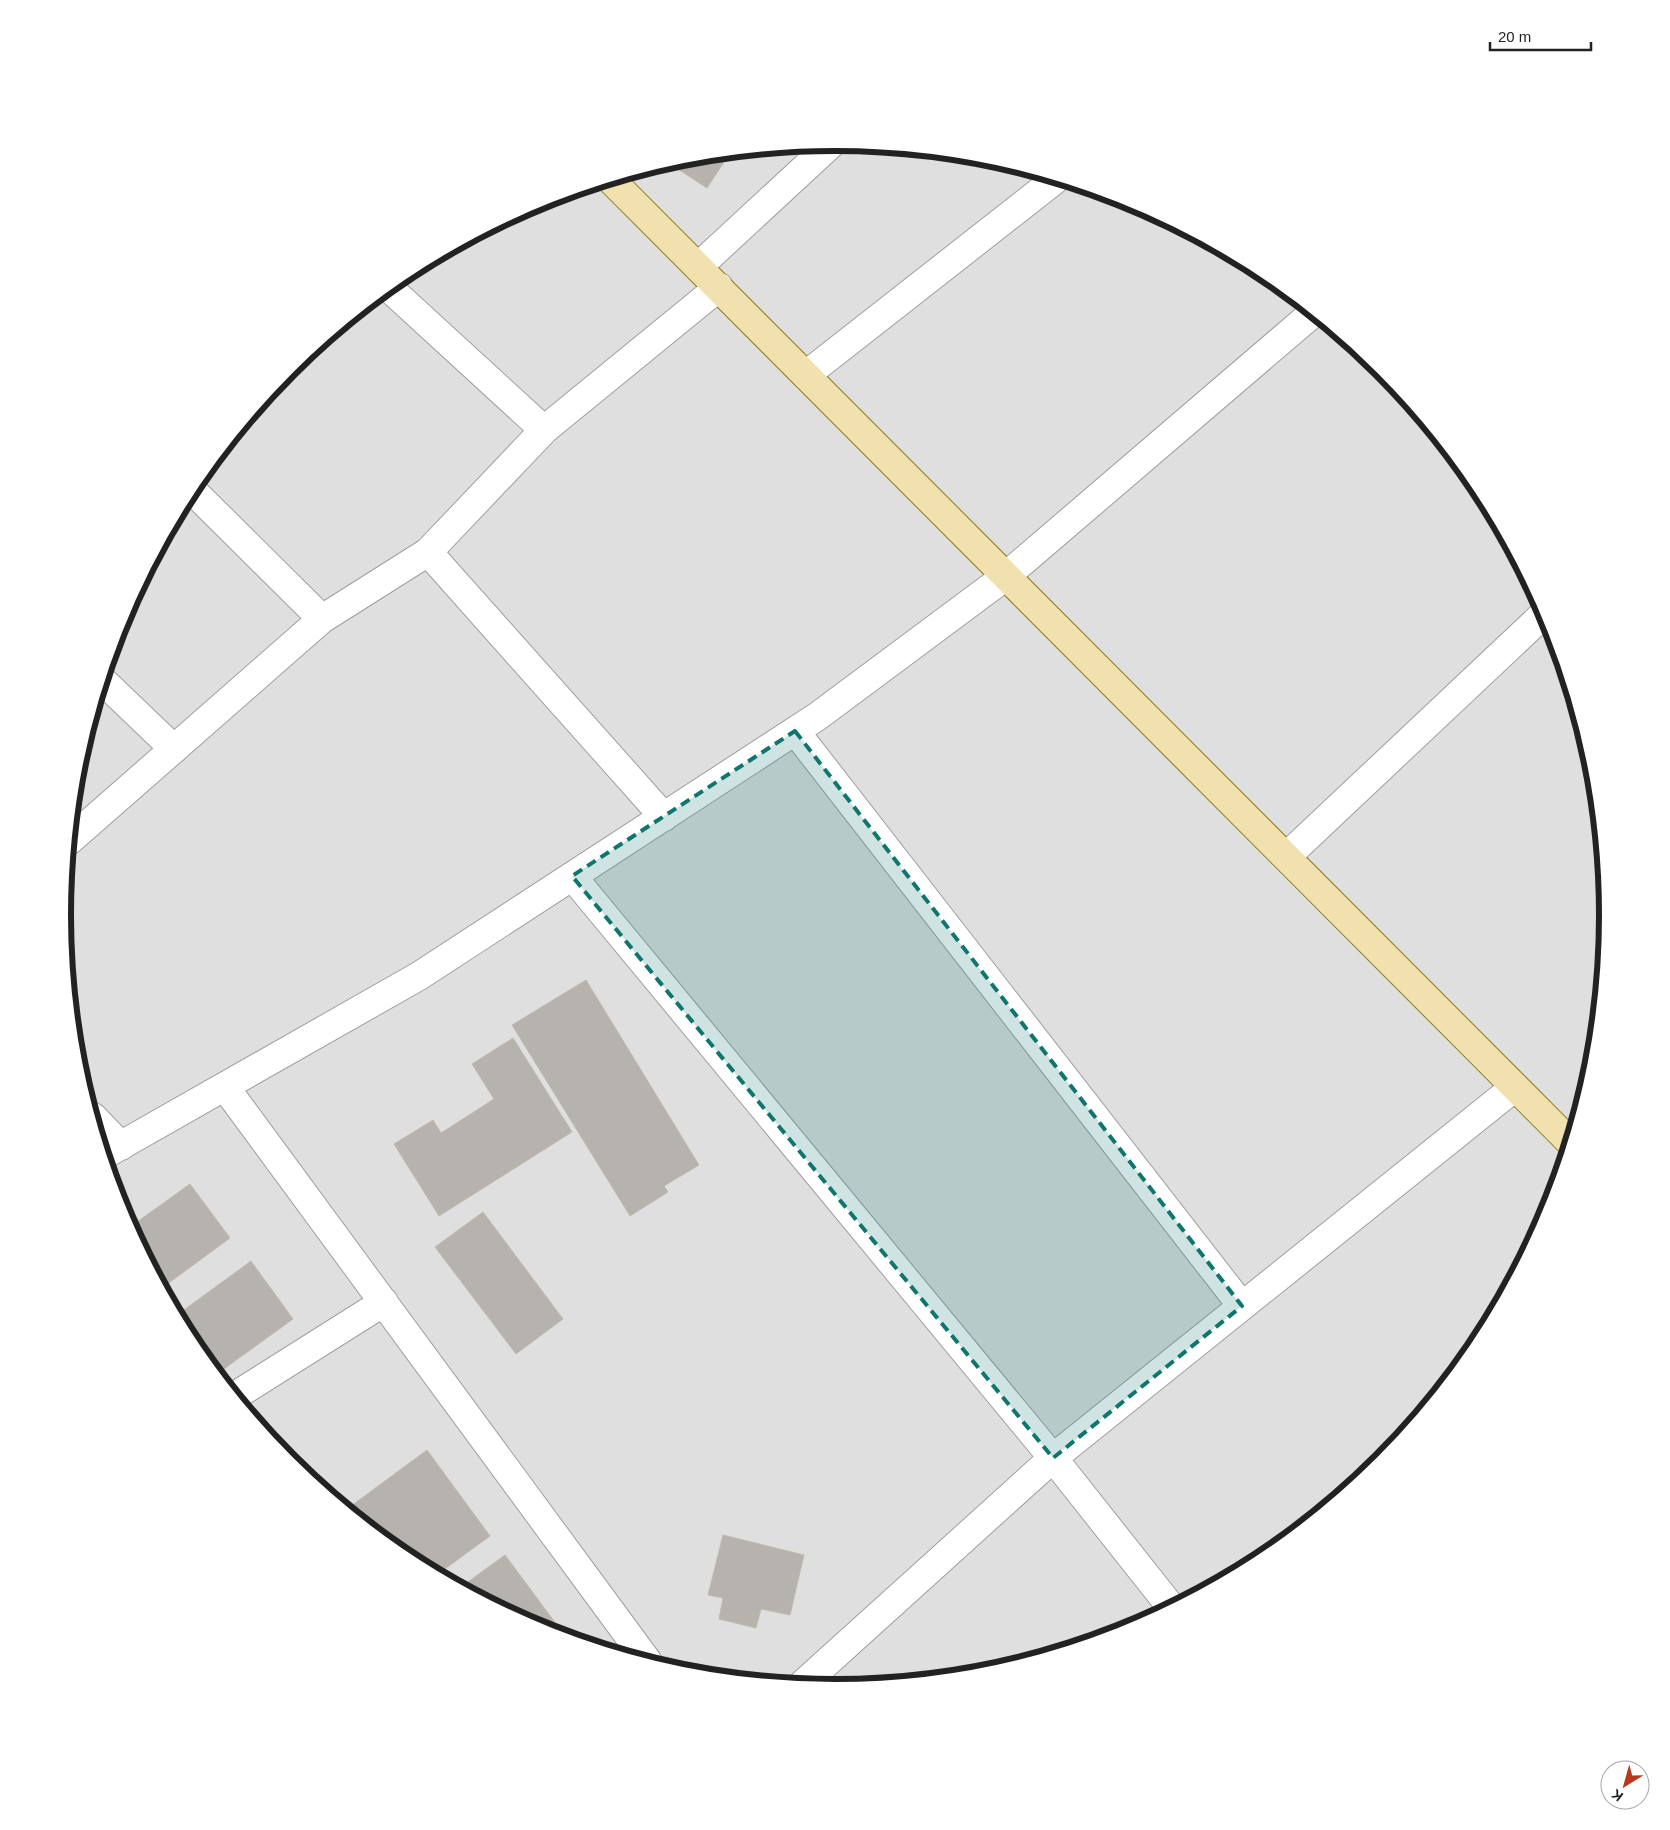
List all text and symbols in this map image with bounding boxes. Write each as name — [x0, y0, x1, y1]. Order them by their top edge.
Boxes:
scale bar — [1490, 20, 1591, 52]
text: 20 m — [1498, 28, 1531, 45]
north arrow — [1600, 1760, 1650, 1810]
text: K — [1608, 1786, 1626, 1805]

